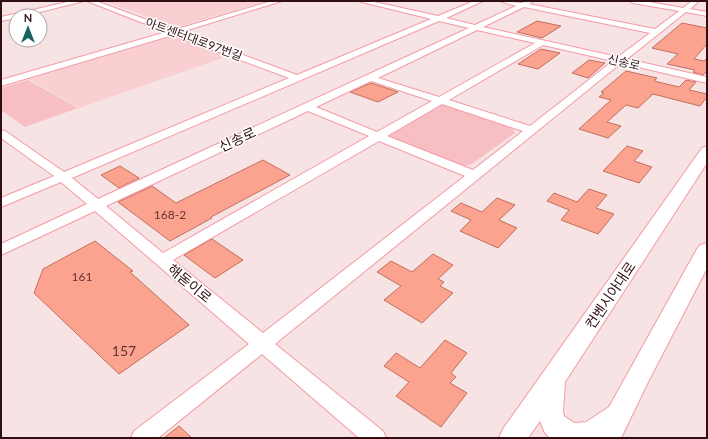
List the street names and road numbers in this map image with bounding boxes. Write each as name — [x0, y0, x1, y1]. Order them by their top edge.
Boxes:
street label: 아트센터대로97번길 — [143, 14, 245, 64]
street label: 신송로 — [606, 51, 642, 73]
street label: 신송로 — [216, 123, 258, 155]
street label: 컨벤시아대로 — [581, 258, 639, 332]
street label: 해돋이로 — [165, 260, 215, 306]

